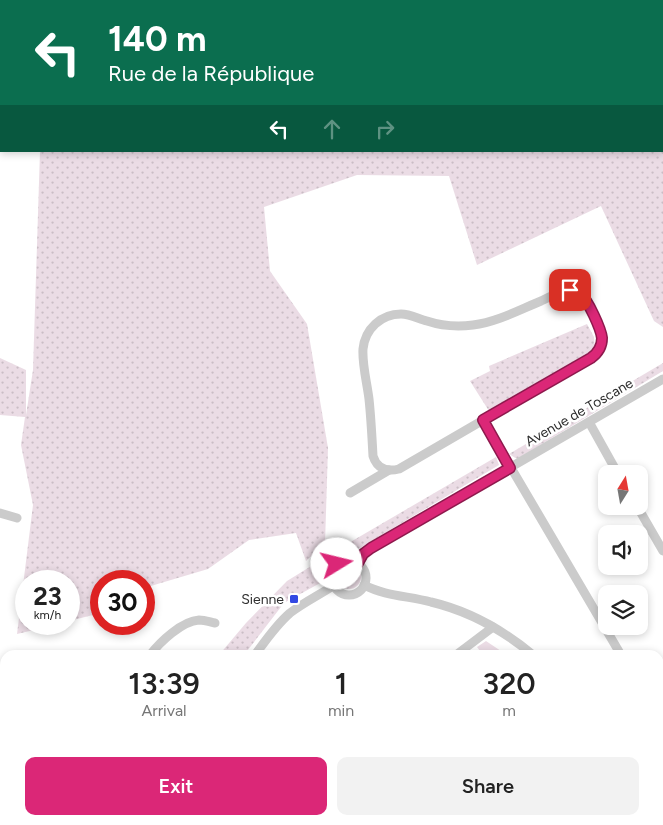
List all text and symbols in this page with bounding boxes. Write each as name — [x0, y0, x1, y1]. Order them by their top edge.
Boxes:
text: 140 m — [108, 18, 206, 60]
icon: left — [25, 20, 90, 85]
text: Rue de la République — [108, 60, 314, 87]
icon: left — [265, 115, 293, 143]
icon: ahead — [318, 115, 346, 143]
icon: right — [371, 115, 399, 143]
pin — [549, 269, 591, 311]
icon: arrive — [556, 276, 584, 304]
street label: Avenue de Toscane — [522, 374, 637, 450]
north arrow — [598, 465, 648, 515]
map controls — [598, 465, 648, 635]
button: sound — [598, 525, 648, 575]
position arrow — [310, 537, 362, 589]
speed limit sign: 30 — [90, 570, 155, 635]
text: 23 — [33, 581, 62, 611]
button: layers — [598, 585, 648, 635]
place label: Sienne — [241, 591, 284, 608]
marker: Sienne — [288, 593, 300, 605]
text: km/h — [34, 608, 61, 622]
text: 13:39 — [128, 665, 200, 702]
text: 1 — [335, 665, 347, 702]
text: 320 — [483, 665, 536, 702]
text: Arrival — [141, 701, 187, 720]
text: min — [328, 701, 354, 720]
text: m — [502, 701, 516, 720]
button: Exit — [25, 757, 327, 815]
button: Share — [337, 757, 639, 815]

